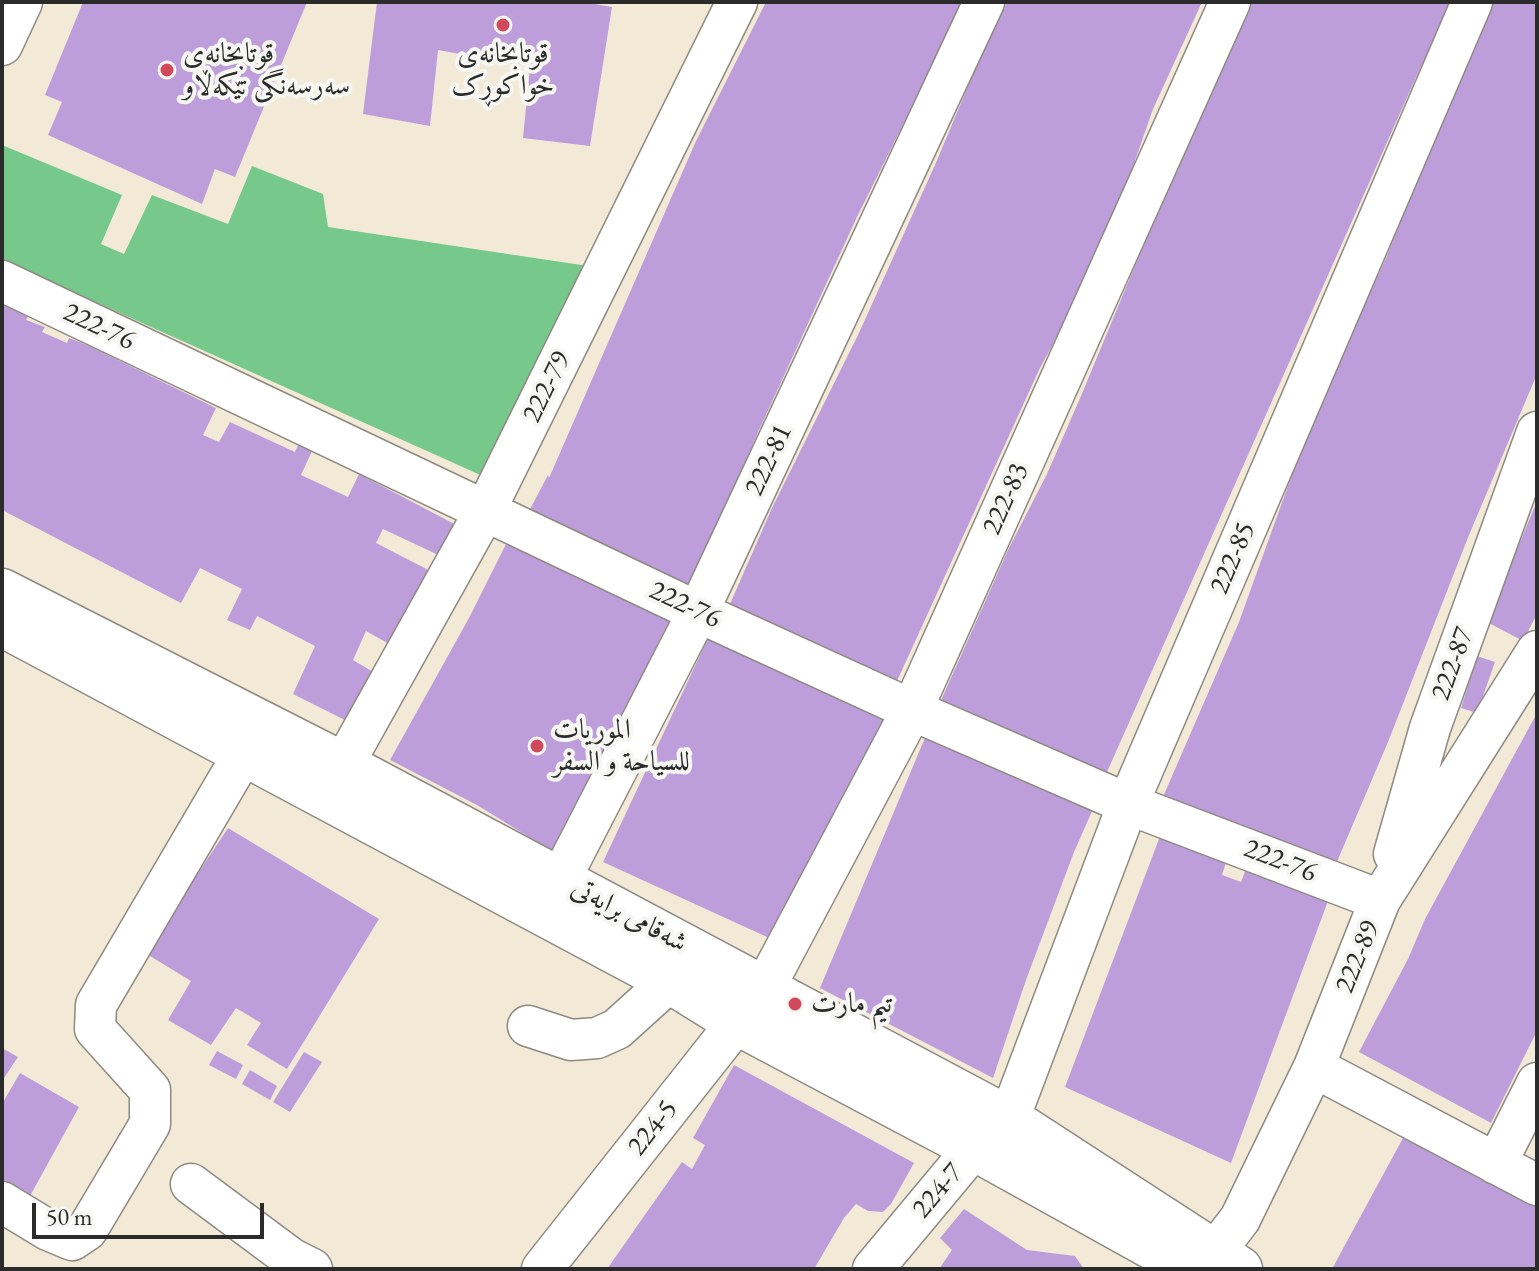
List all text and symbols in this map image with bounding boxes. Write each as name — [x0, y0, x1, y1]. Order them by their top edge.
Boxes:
marker: قوتابخانەی خواکوڕک — [494, 16, 512, 34]
place label: قوتابخانەی سەرسەنگی تێکەڵاو — [183, 37, 350, 103]
place label: قوتابخانەی خواکوڕک — [452, 37, 554, 103]
marker: قوتابخانەی سەرسەنگی تێکەڵاو — [158, 61, 176, 79]
street label: 222-76 — [58, 296, 140, 358]
street label: 222-79 — [515, 346, 579, 428]
street label: 222-81 — [738, 419, 800, 501]
street label: 222-83 — [975, 458, 1037, 540]
street label: 222-85 — [1203, 517, 1263, 599]
street label: 222-76 — [644, 574, 726, 636]
street label: 222-87 — [1424, 623, 1482, 705]
place label: الموريات للسياحة و السفر — [553, 713, 690, 779]
marker: الموريات للسياحة و السفر — [528, 737, 546, 755]
street label: 222-76 — [1239, 832, 1321, 890]
street label: شەقامی برایەتی — [565, 871, 693, 961]
street label: 222-89 — [1328, 916, 1388, 998]
place label: تيم مارت — [811, 987, 892, 1021]
marker: تيم مارت — [786, 995, 804, 1013]
street label: 224-5 — [621, 1093, 685, 1163]
street label: 224-7 — [905, 1157, 971, 1225]
scale bar — [36, 1187, 268, 1237]
text: 50 m — [46, 1201, 93, 1232]

